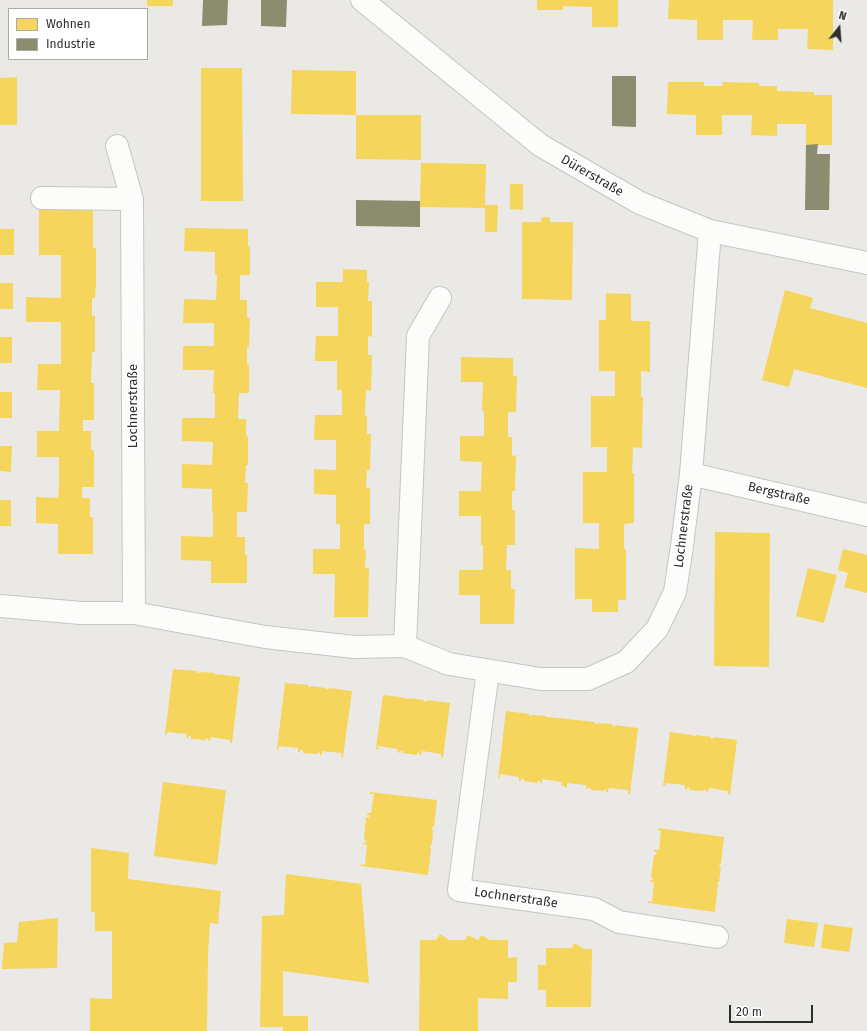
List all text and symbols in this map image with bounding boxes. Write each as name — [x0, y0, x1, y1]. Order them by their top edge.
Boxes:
legend — [8, 8, 148, 60]
north arrow — [819, 8, 859, 48]
text: N — [837, 9, 848, 23]
text: Wohnen — [46, 17, 90, 31]
text: Industrie — [46, 37, 95, 51]
street label: Dürerstraße — [558, 152, 626, 200]
street label: Lochnerstraße — [125, 364, 141, 448]
street label: Bergstraße — [746, 479, 812, 509]
street label: Lochnerstraße — [671, 483, 697, 569]
street label: Lochnerstraße — [473, 884, 559, 912]
scale bar — [731, 997, 815, 1023]
text: 20 m — [736, 1005, 762, 1019]

